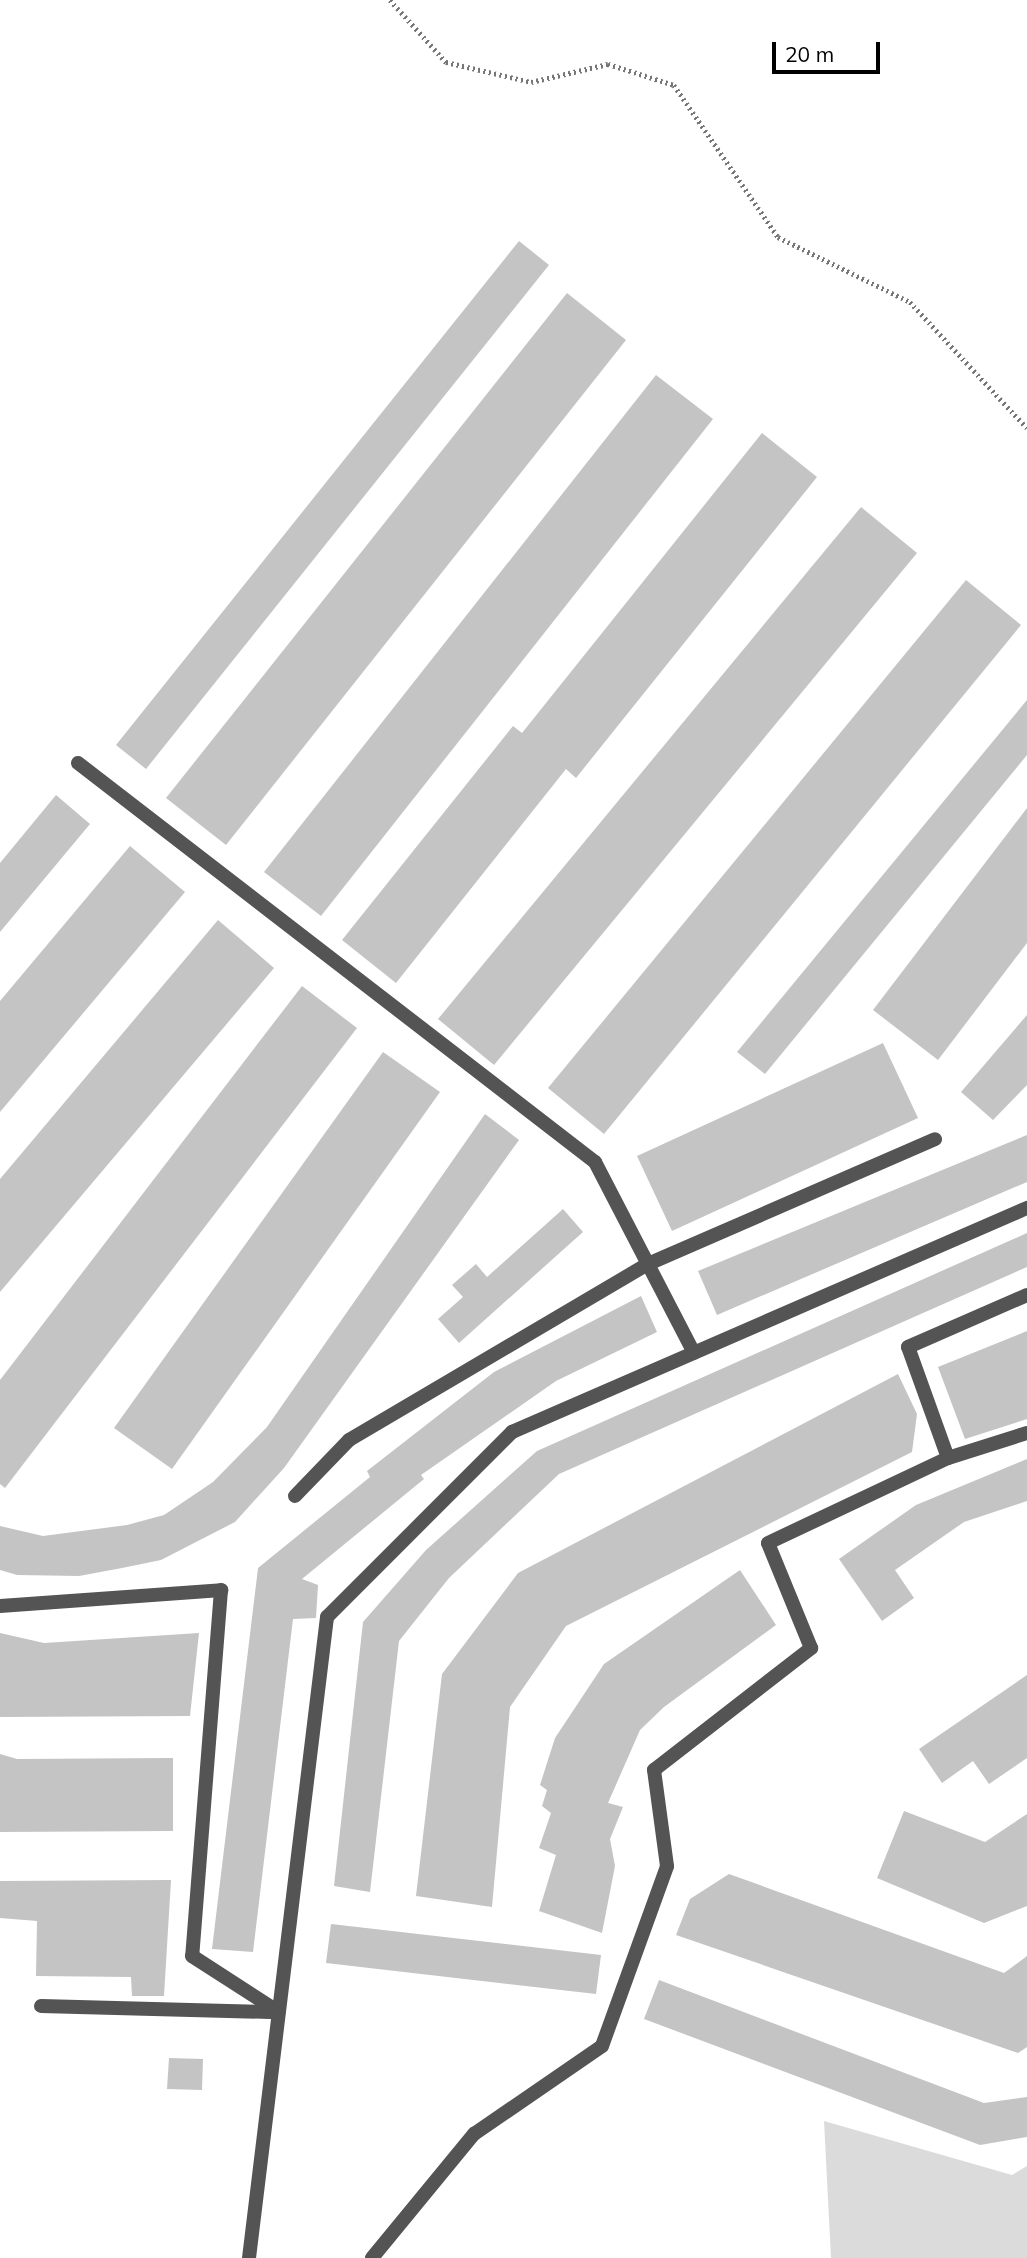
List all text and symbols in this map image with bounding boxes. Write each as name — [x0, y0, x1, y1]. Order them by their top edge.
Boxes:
scale bar — [775, 28, 884, 72]
text: 20 m — [785, 41, 834, 67]

